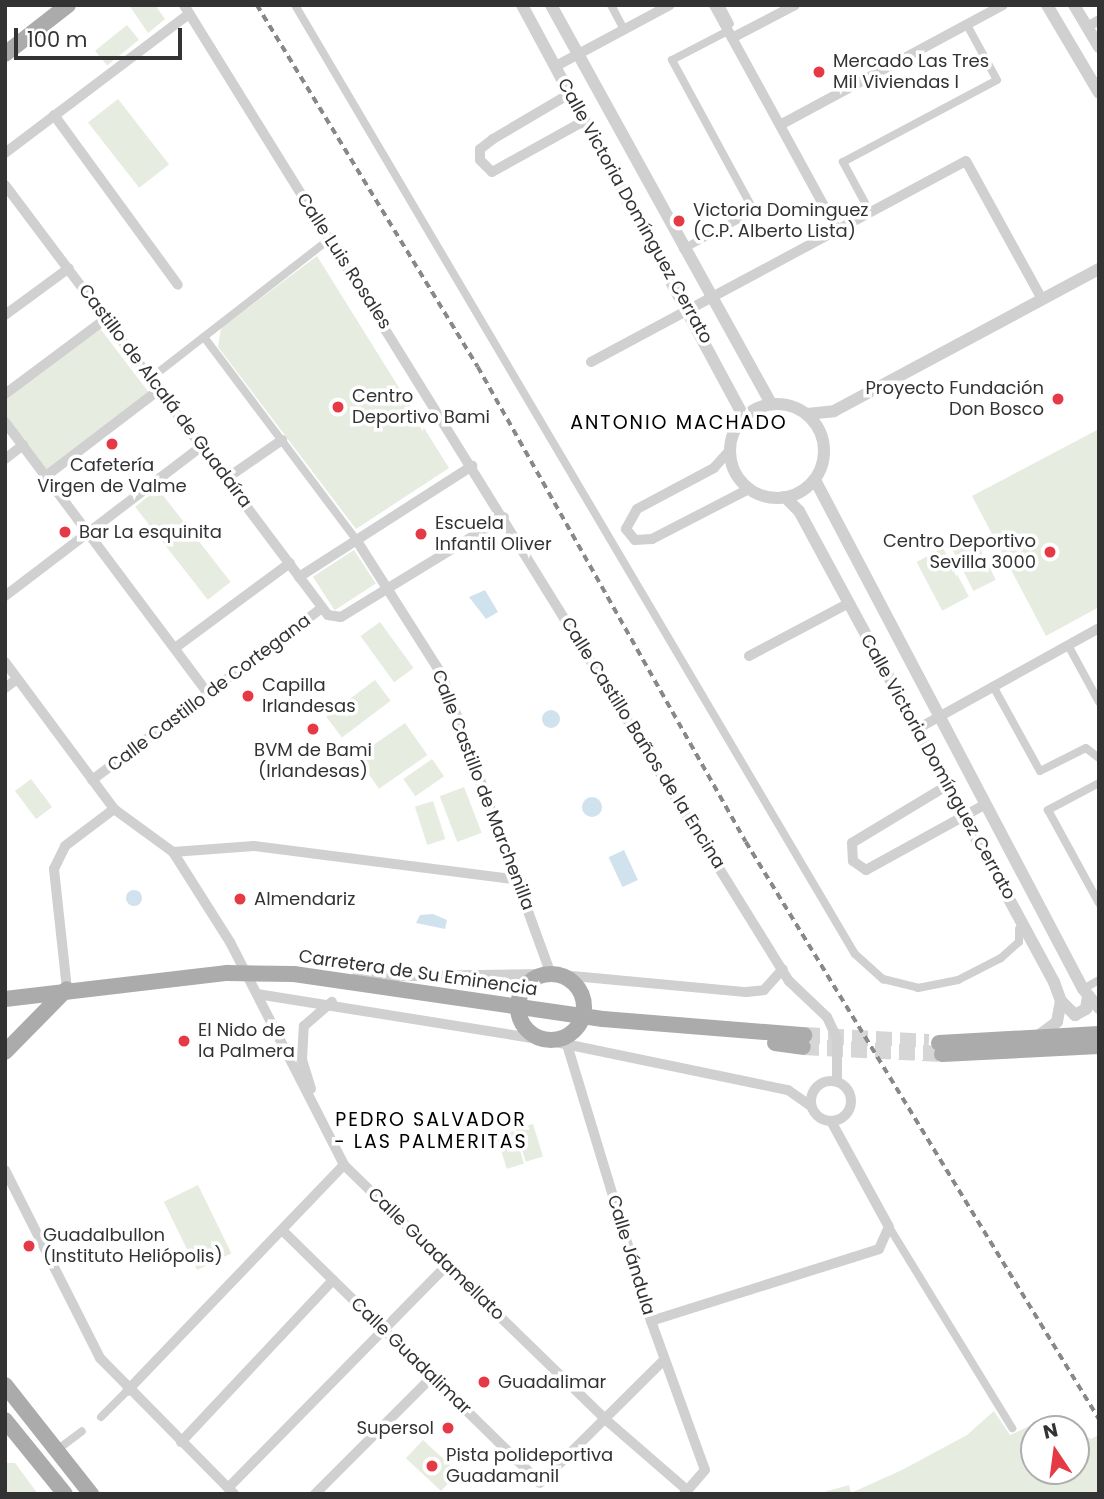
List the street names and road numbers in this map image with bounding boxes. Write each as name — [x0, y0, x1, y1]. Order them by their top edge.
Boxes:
street label: Calle Victoria Domínguez Cerrato — [553, 75, 717, 347]
street label: Calle Luis Rosales — [292, 189, 396, 333]
street label: Castillo de Alcalá de Guadaíra — [74, 280, 256, 512]
street label: Calle Castillo de Cortegana — [103, 610, 315, 776]
street label: Calle Castillo Baños de la Encina — [556, 613, 730, 873]
street label: Calle Victoria Domínguez Cerrato — [856, 631, 1020, 903]
street label: Calle Castillo de Marchenilla — [427, 667, 539, 913]
street label: Carretera de Su Eminencia — [297, 946, 539, 1000]
street label: Calle Guadamellato — [363, 1183, 509, 1325]
street label: Calle Jándula — [602, 1192, 660, 1318]
street label: Calle Guadalimar — [346, 1293, 476, 1419]

